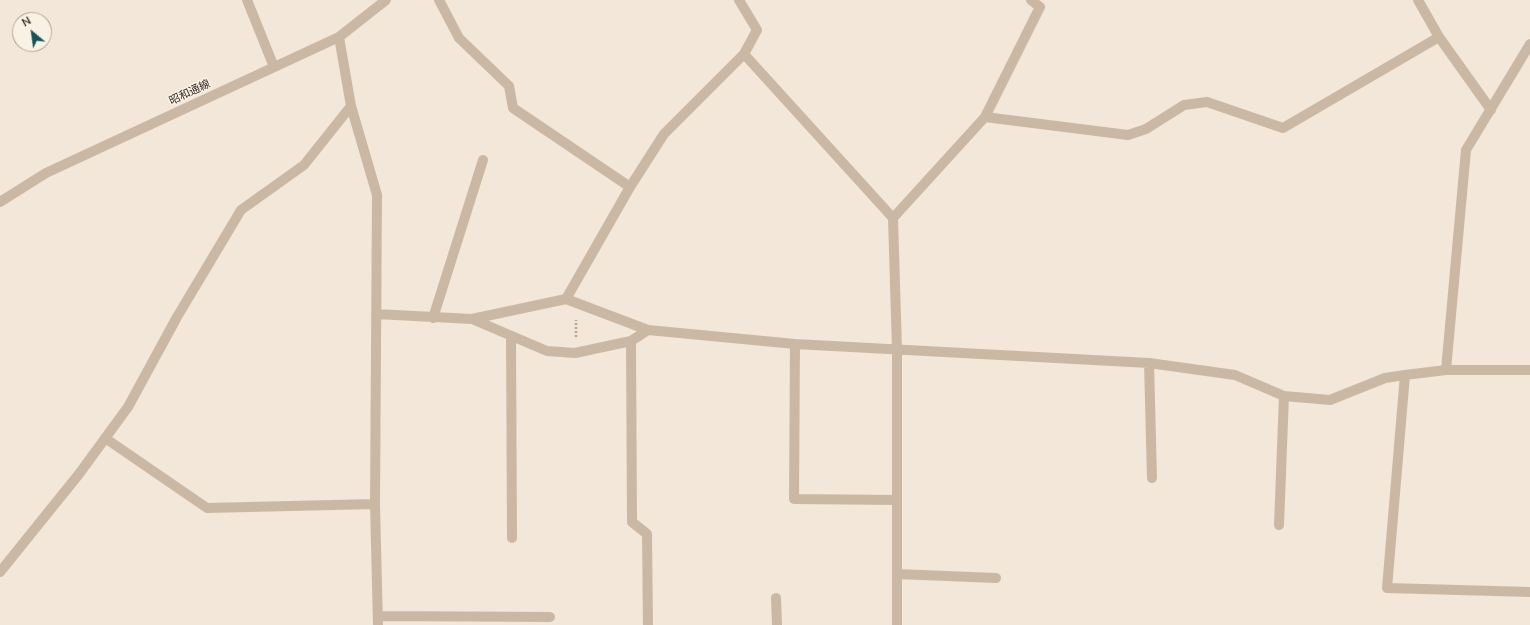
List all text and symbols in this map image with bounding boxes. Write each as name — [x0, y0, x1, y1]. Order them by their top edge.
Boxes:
north arrow — [12, 12, 52, 52]
text: N — [19, 13, 34, 31]
street label: 昭和通線 — [167, 78, 213, 108]

